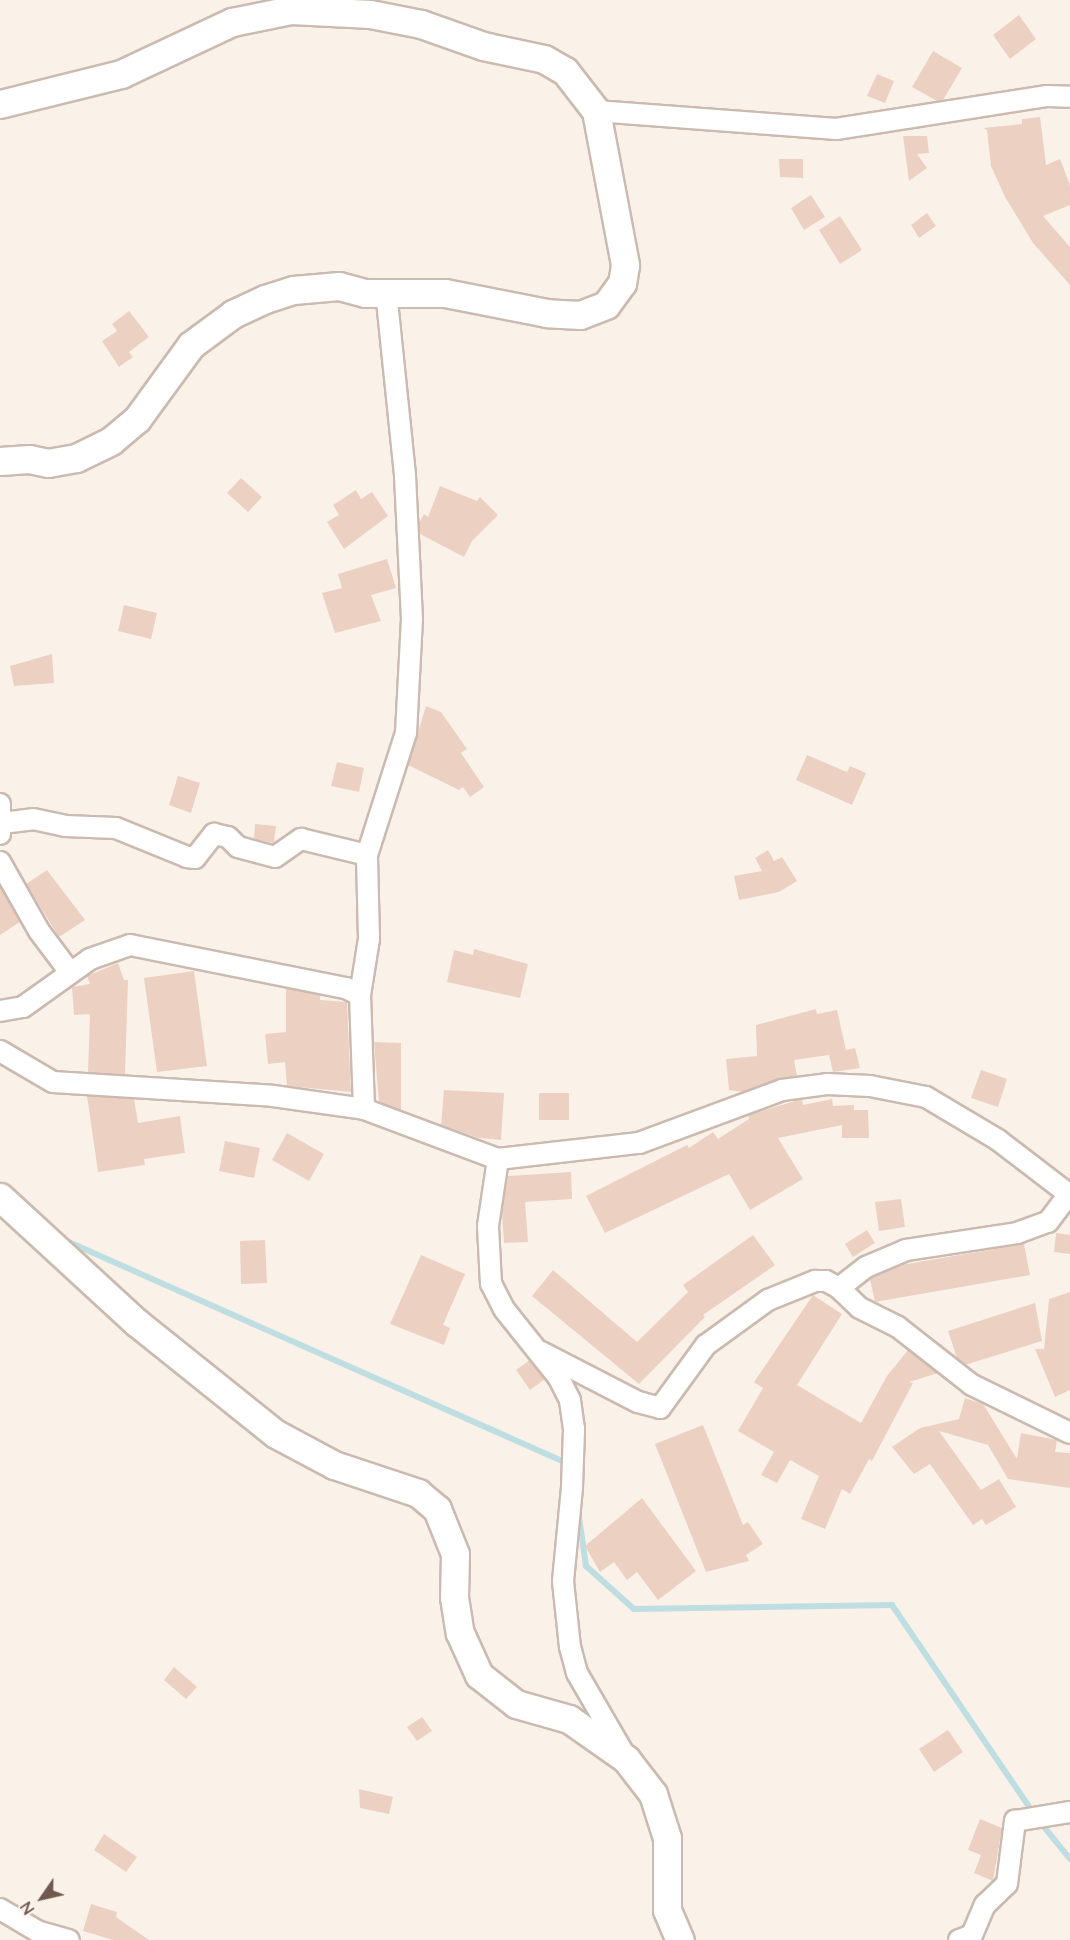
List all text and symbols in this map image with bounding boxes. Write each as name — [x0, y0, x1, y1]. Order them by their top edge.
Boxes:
north arrow — [12, 1868, 72, 1928]
text: N — [16, 1898, 39, 1919]

